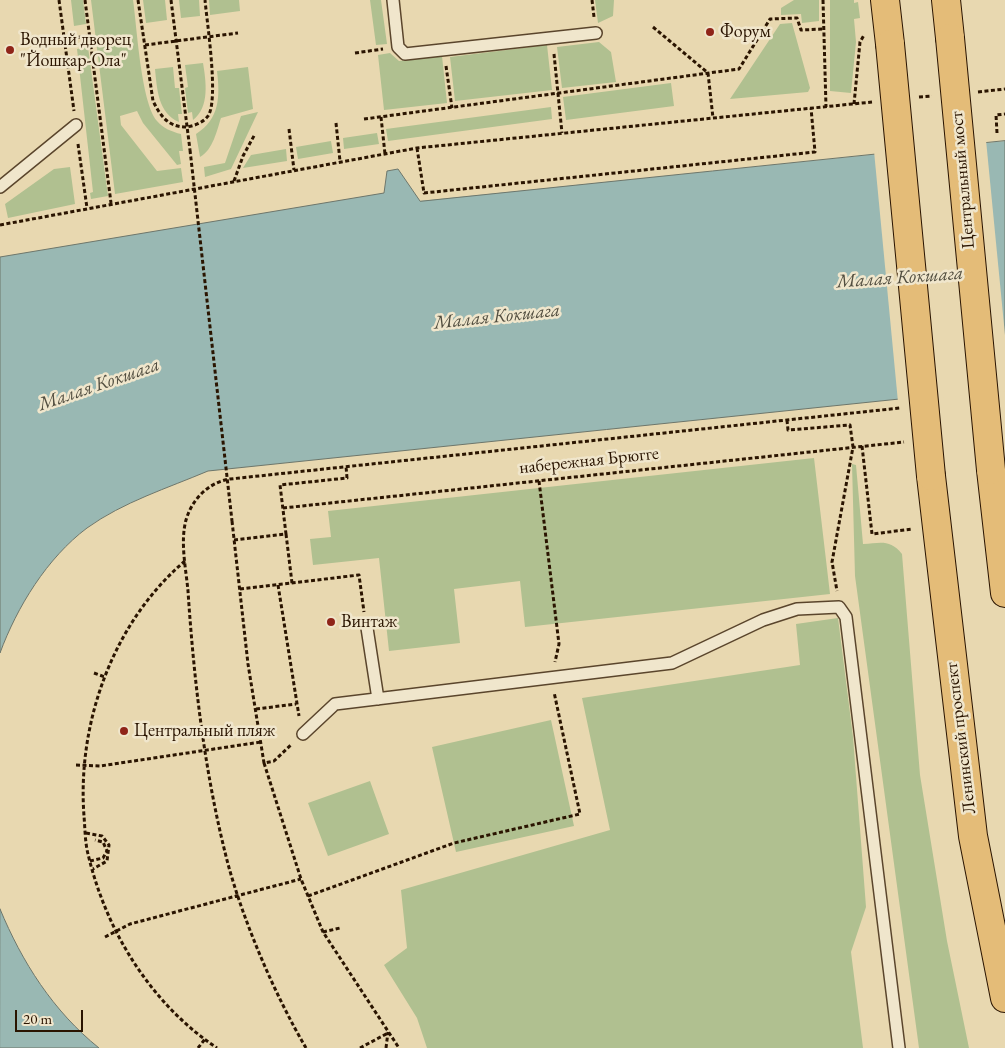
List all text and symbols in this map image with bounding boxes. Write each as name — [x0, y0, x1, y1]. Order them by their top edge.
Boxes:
place label: Форум — [720, 21, 771, 43]
marker: Форум — [704, 26, 716, 38]
place label: Водный дворец "Йошкар-Ола" — [20, 29, 131, 72]
marker: Водный дворец "Йошкар-Ола" — [4, 44, 16, 56]
street label: Центральный мост — [946, 110, 980, 250]
water label: Малая Кокшага — [836, 262, 964, 294]
water label: Малая Кокшага — [433, 299, 561, 335]
water label: Малая Кокшага — [35, 354, 163, 416]
street label: набережная Брюгге — [518, 443, 660, 479]
place label: Винтаж — [341, 611, 397, 633]
marker: Винтаж — [325, 616, 337, 628]
street label: Ленинский проспект — [941, 661, 981, 815]
place label: Центральный пляж — [134, 720, 275, 742]
marker: Центральный пляж — [118, 725, 130, 737]
scale bar — [18, 1000, 85, 1032]
text: 20 m — [23, 1009, 52, 1028]

